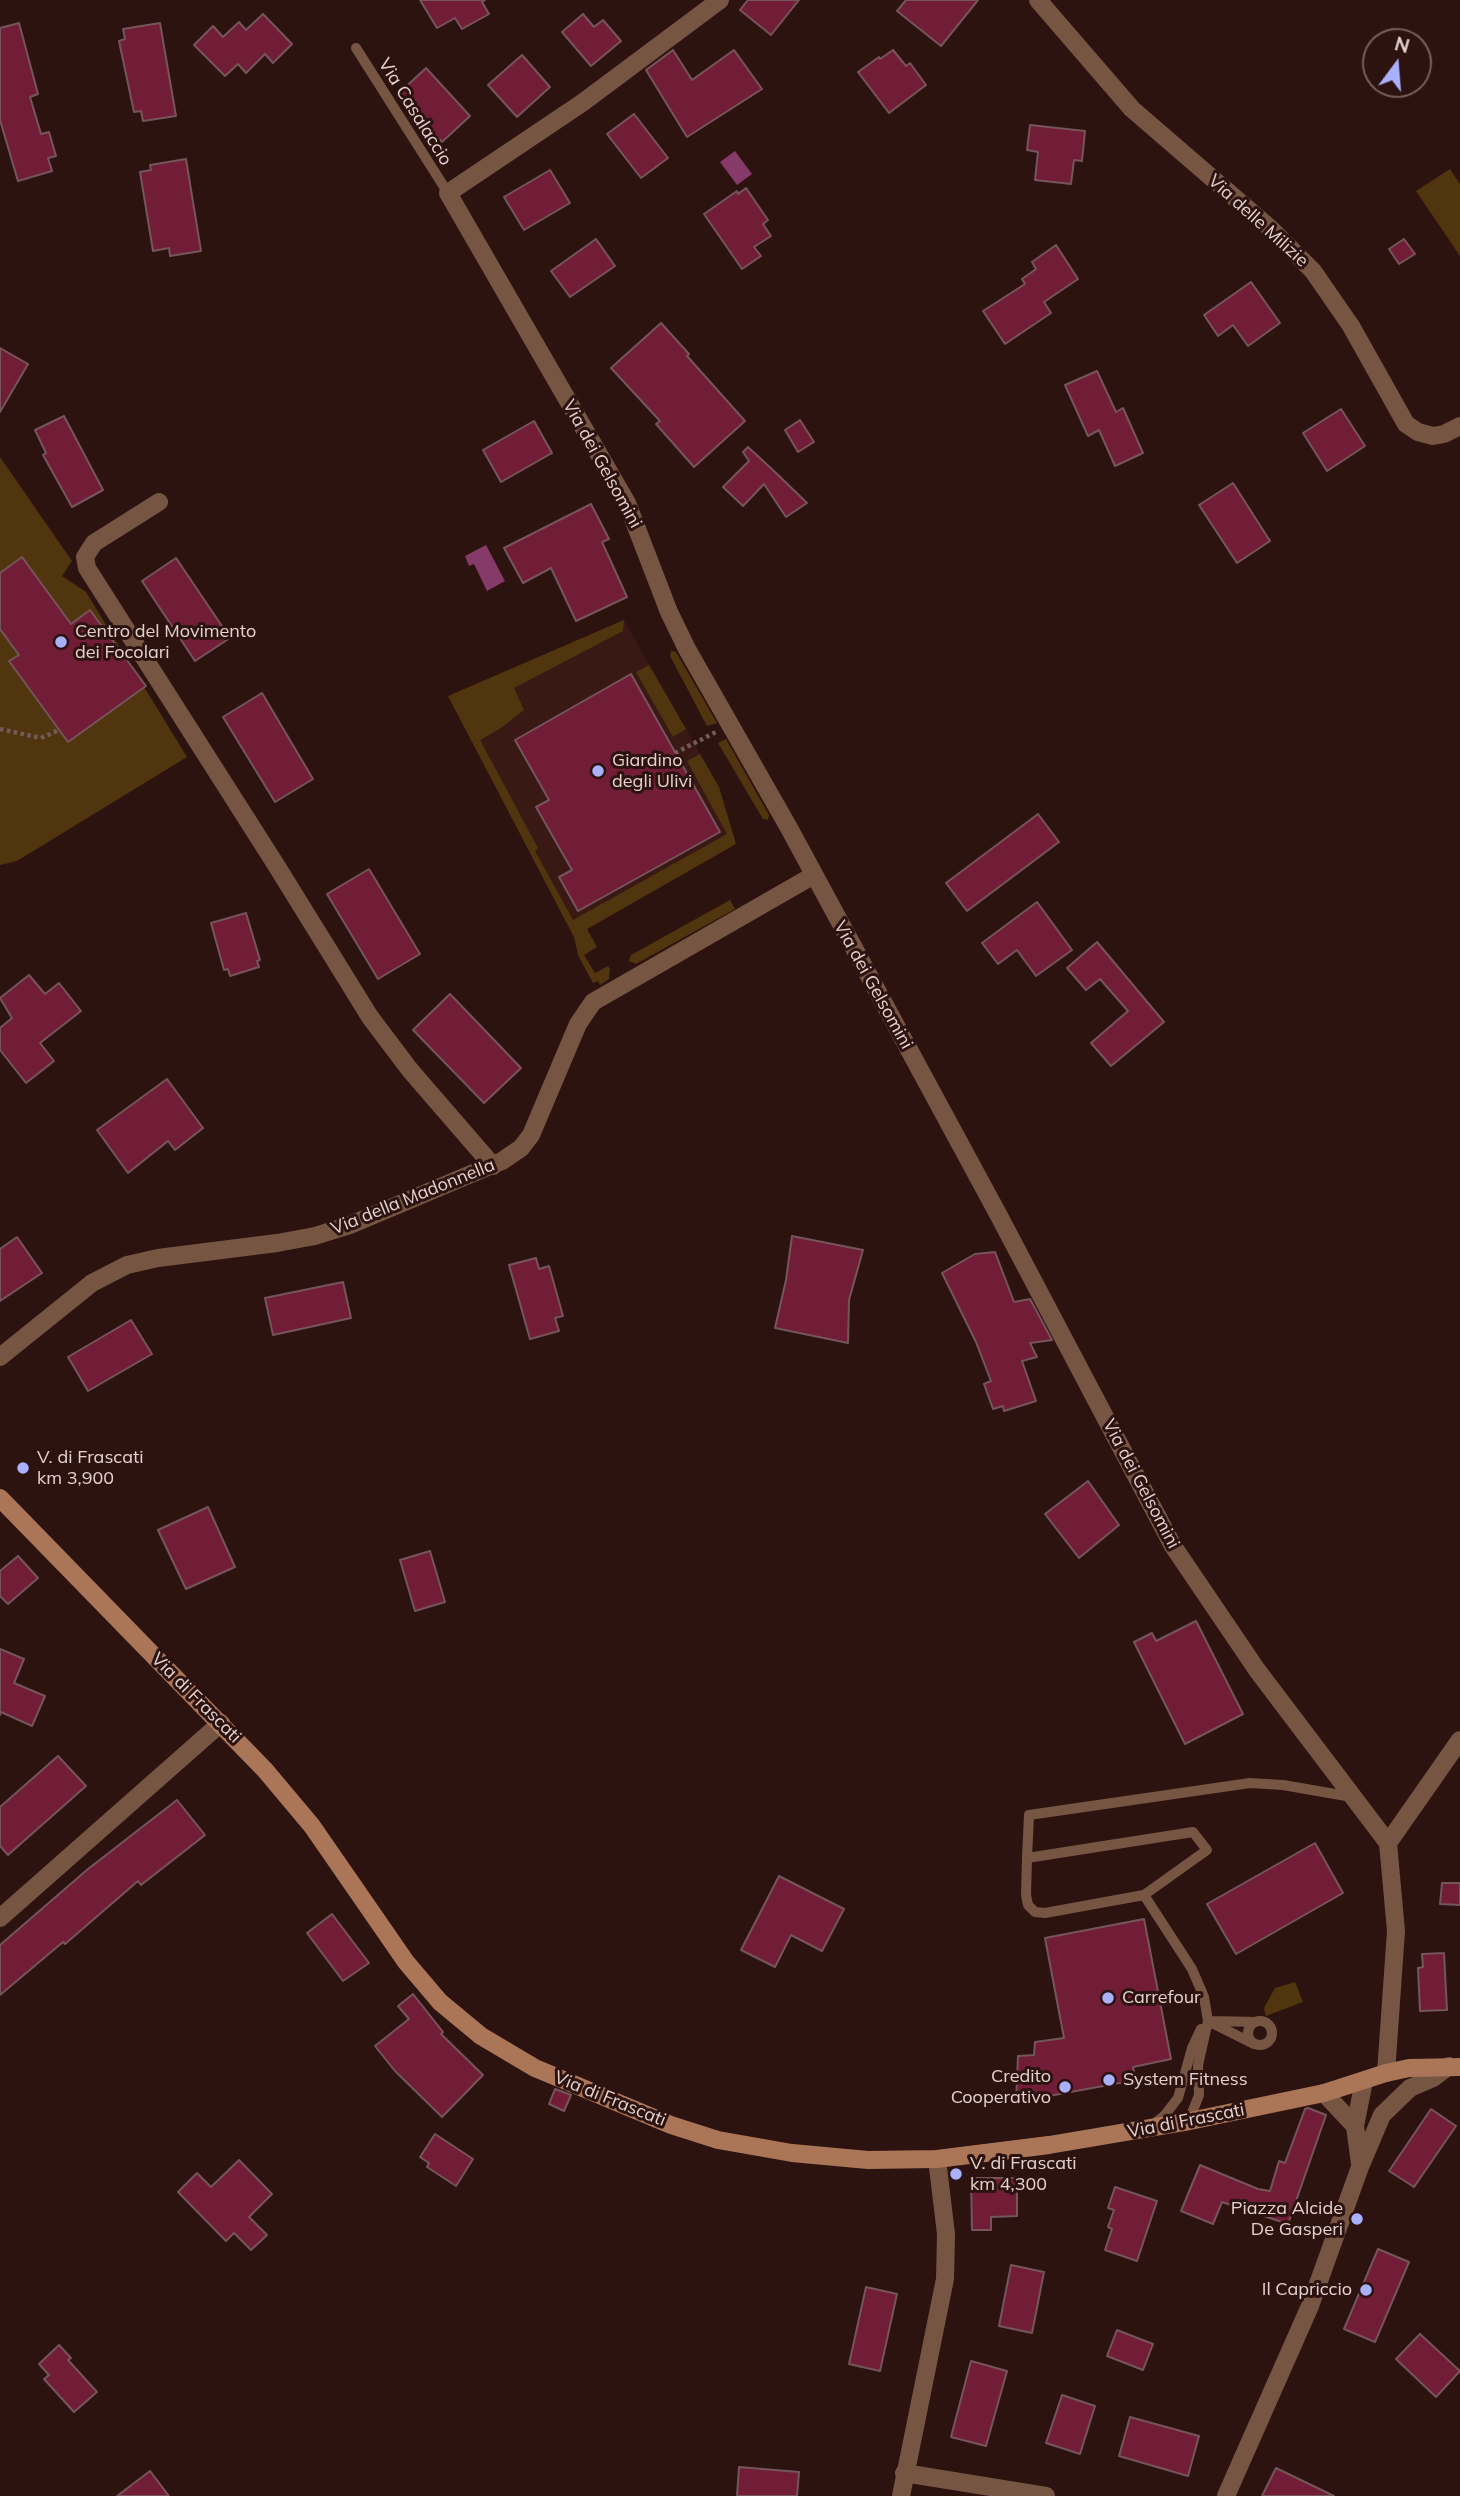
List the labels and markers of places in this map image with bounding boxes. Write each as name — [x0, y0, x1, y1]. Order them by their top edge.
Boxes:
place label: Centro del Movimento dei Focolari — [75, 621, 256, 664]
marker: Centro del Movimento dei Focolari — [53, 634, 69, 650]
place label: Giardino degli Ulivi — [612, 750, 692, 792]
marker: Giardino degli Ulivi — [590, 763, 606, 779]
place label: V. di Frascati km 3,900 — [37, 1447, 144, 1490]
marker: V. di Frascati km 3,900 — [15, 1460, 31, 1476]
place label: Carrefour — [1122, 1987, 1201, 2009]
marker: Carrefour — [1100, 1990, 1116, 2006]
place label: Credito Cooperativo — [951, 2066, 1051, 2108]
place label: System Fitness — [1123, 2069, 1248, 2091]
marker: System Fitness — [1101, 2072, 1117, 2088]
marker: Credito Cooperativo — [1057, 2079, 1073, 2095]
place label: V. di Frascati km 4,300 — [970, 2153, 1077, 2196]
marker: V. di Frascati km 4,300 — [948, 2166, 964, 2182]
place label: Piazza Alcide De Gasperi — [1231, 2198, 1343, 2240]
marker: Piazza Alcide De Gasperi — [1349, 2211, 1365, 2227]
place label: Il Capriccio — [1262, 2279, 1352, 2301]
marker: Il Capriccio — [1358, 2282, 1374, 2298]

